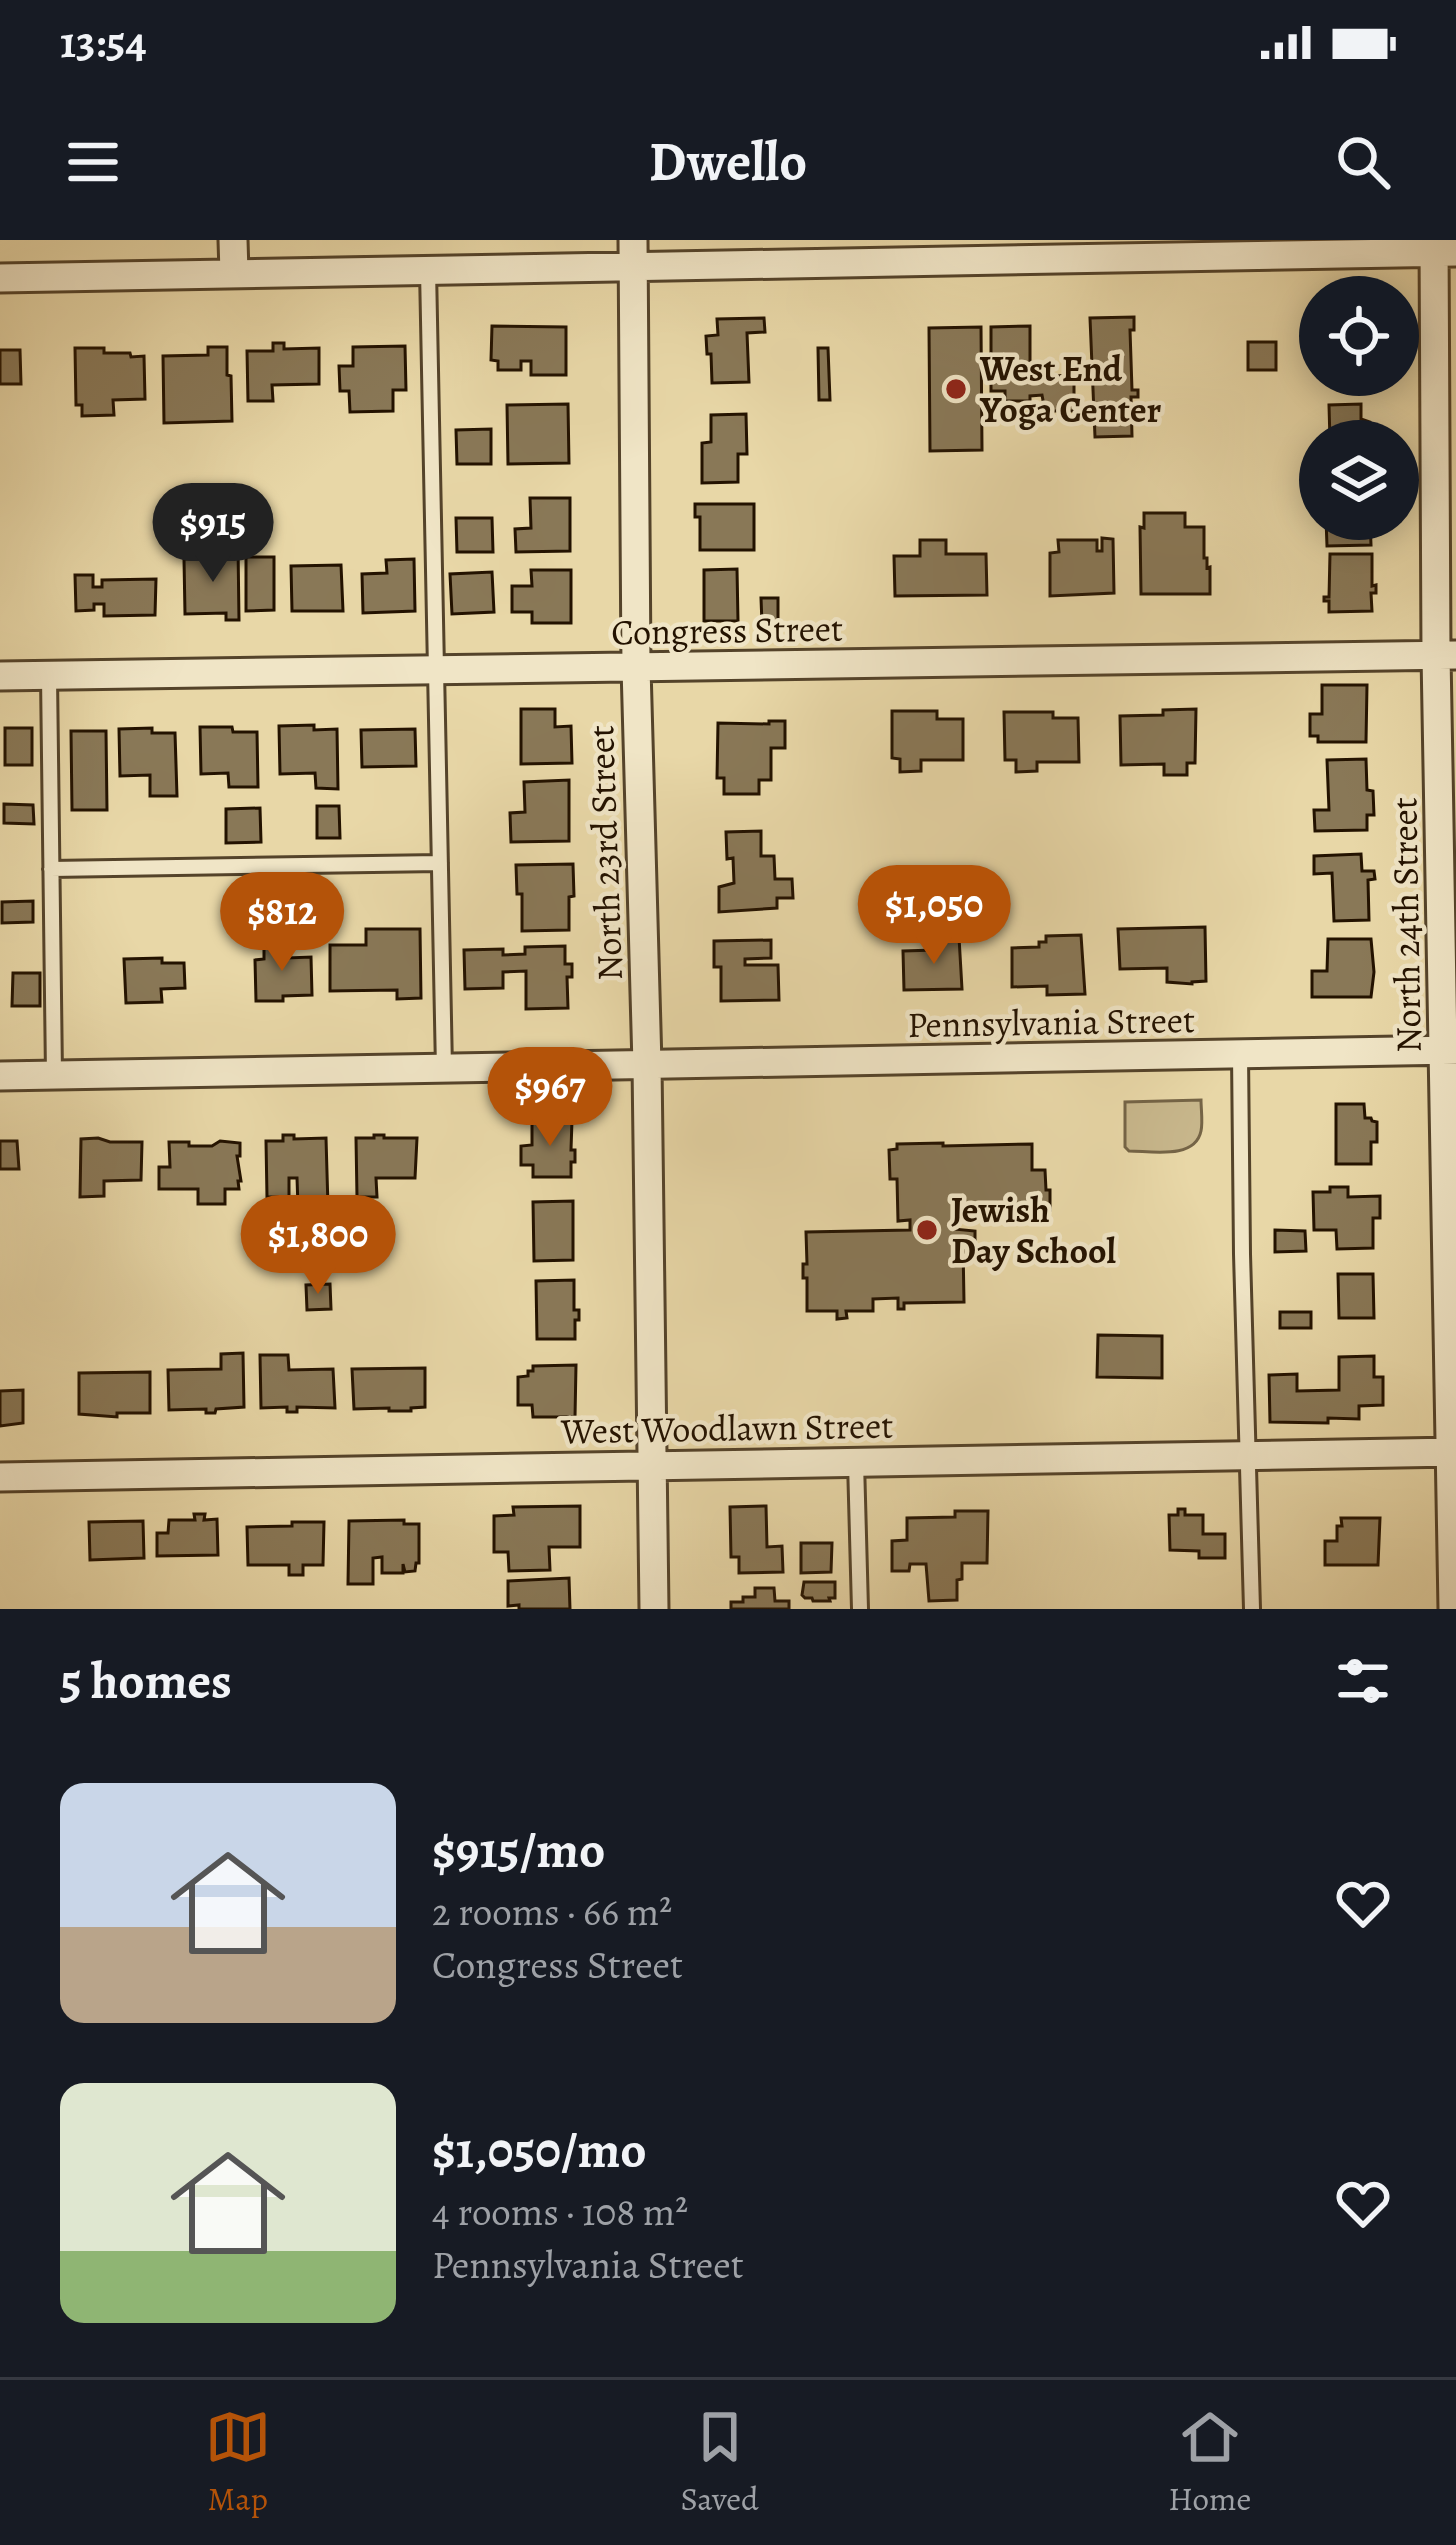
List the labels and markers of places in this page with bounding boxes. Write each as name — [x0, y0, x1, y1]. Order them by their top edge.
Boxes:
place label: West End Yoga Center — [979, 344, 1162, 434]
marker: West End Yoga Center — [943, 376, 969, 402]
pin: $915 — [142, 483, 284, 585]
pin: $1,050 — [836, 865, 1032, 967]
pin: $812 — [211, 872, 353, 974]
pin: $967 — [479, 1047, 621, 1149]
place label: Jewish Day School — [951, 1185, 1117, 1275]
pin: $1,800 — [220, 1195, 416, 1297]
marker: Jewish Day School — [914, 1217, 940, 1243]

